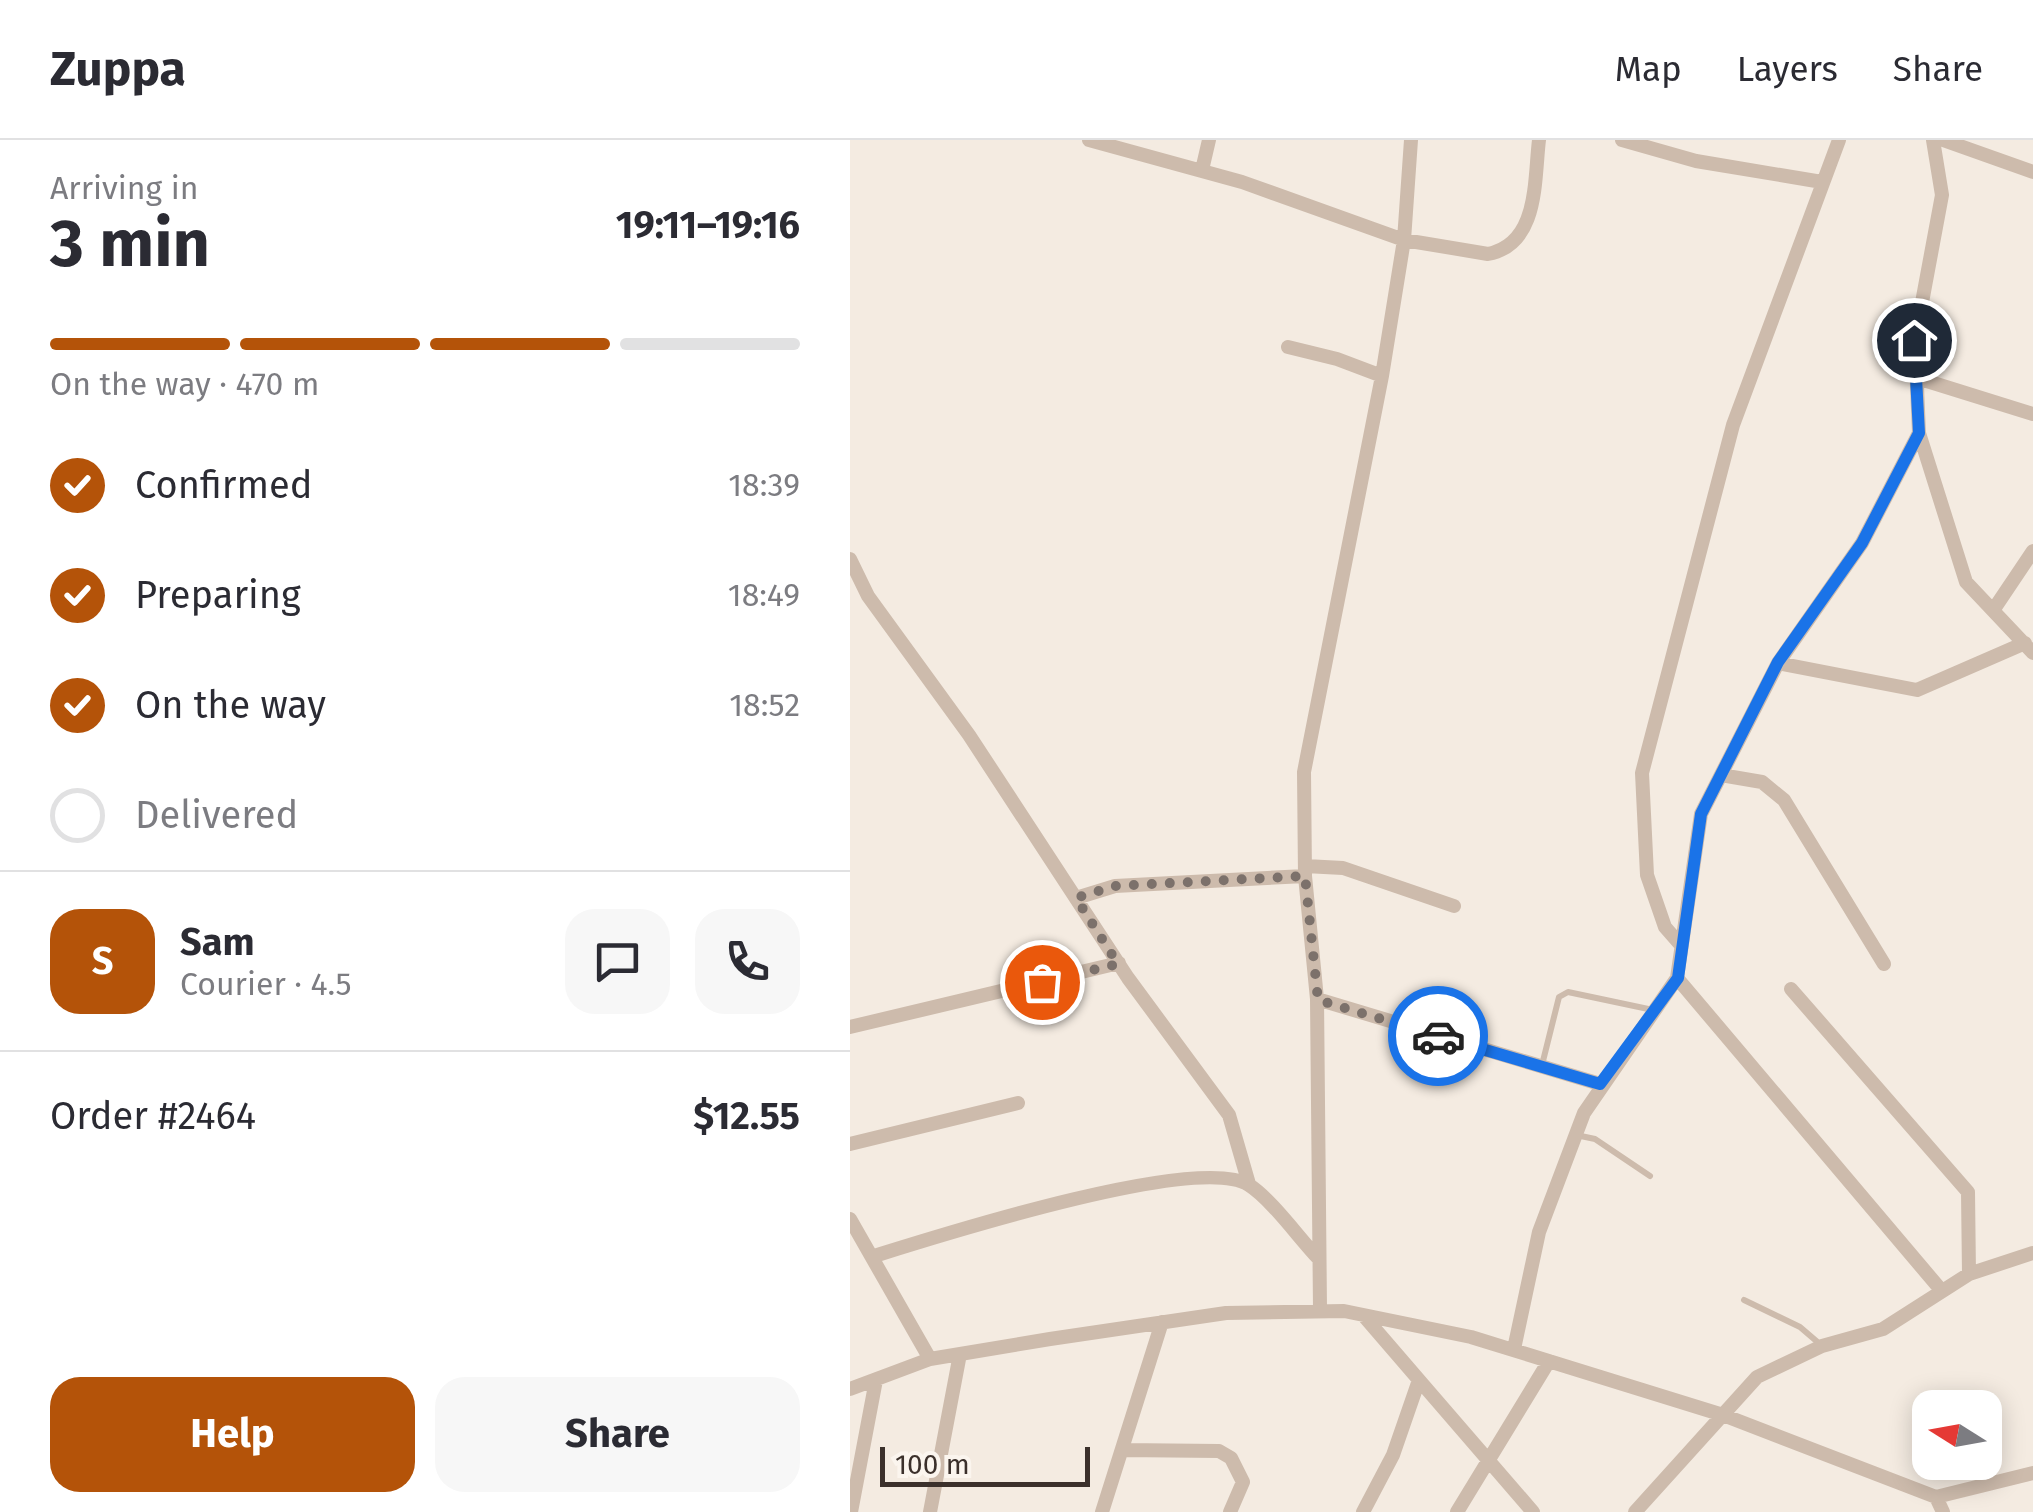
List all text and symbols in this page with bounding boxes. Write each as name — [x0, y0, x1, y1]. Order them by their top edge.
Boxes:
text: Zuppa — [50, 40, 186, 98]
text: Map — [1615, 48, 1682, 90]
text: Layers — [1737, 48, 1838, 90]
text: Share — [1893, 48, 1983, 90]
text: Arriving in — [50, 169, 198, 207]
text: 19:11–19:16 — [616, 202, 800, 248]
text: 3 min — [50, 205, 210, 283]
pin — [1872, 298, 1957, 383]
icon: home — [1887, 313, 1942, 368]
text: On the way · 470 m — [50, 365, 319, 403]
icon: check — [50, 458, 105, 513]
text: Confirmed — [135, 462, 313, 508]
text: 18:39 — [728, 466, 800, 504]
icon: check — [50, 568, 105, 623]
text: Preparing — [135, 572, 301, 618]
text: 18:49 — [728, 576, 800, 614]
icon: check — [50, 678, 105, 733]
text: On the way — [135, 682, 326, 728]
text: 18:52 — [729, 686, 800, 724]
text: Delivered — [135, 792, 298, 838]
button: chat — [565, 909, 670, 1014]
button: phone — [695, 909, 800, 1014]
text: Sam — [180, 919, 255, 965]
text: S — [92, 938, 113, 984]
pin — [1000, 940, 1085, 1025]
icon: bag — [1015, 955, 1070, 1010]
text: Courier · 4.5 — [180, 965, 351, 1003]
courier — [1388, 986, 1488, 1086]
icon: car — [1411, 1009, 1466, 1064]
text: Order #2464 — [50, 1093, 256, 1139]
text: $12.55 — [693, 1093, 800, 1139]
button: Help — [50, 1377, 415, 1492]
button: Share — [435, 1377, 800, 1492]
north arrow — [1912, 1390, 2002, 1480]
map controls — [1912, 1390, 2002, 1480]
scale bar — [880, 1442, 1090, 1486]
text: 100 m — [895, 1448, 970, 1481]

